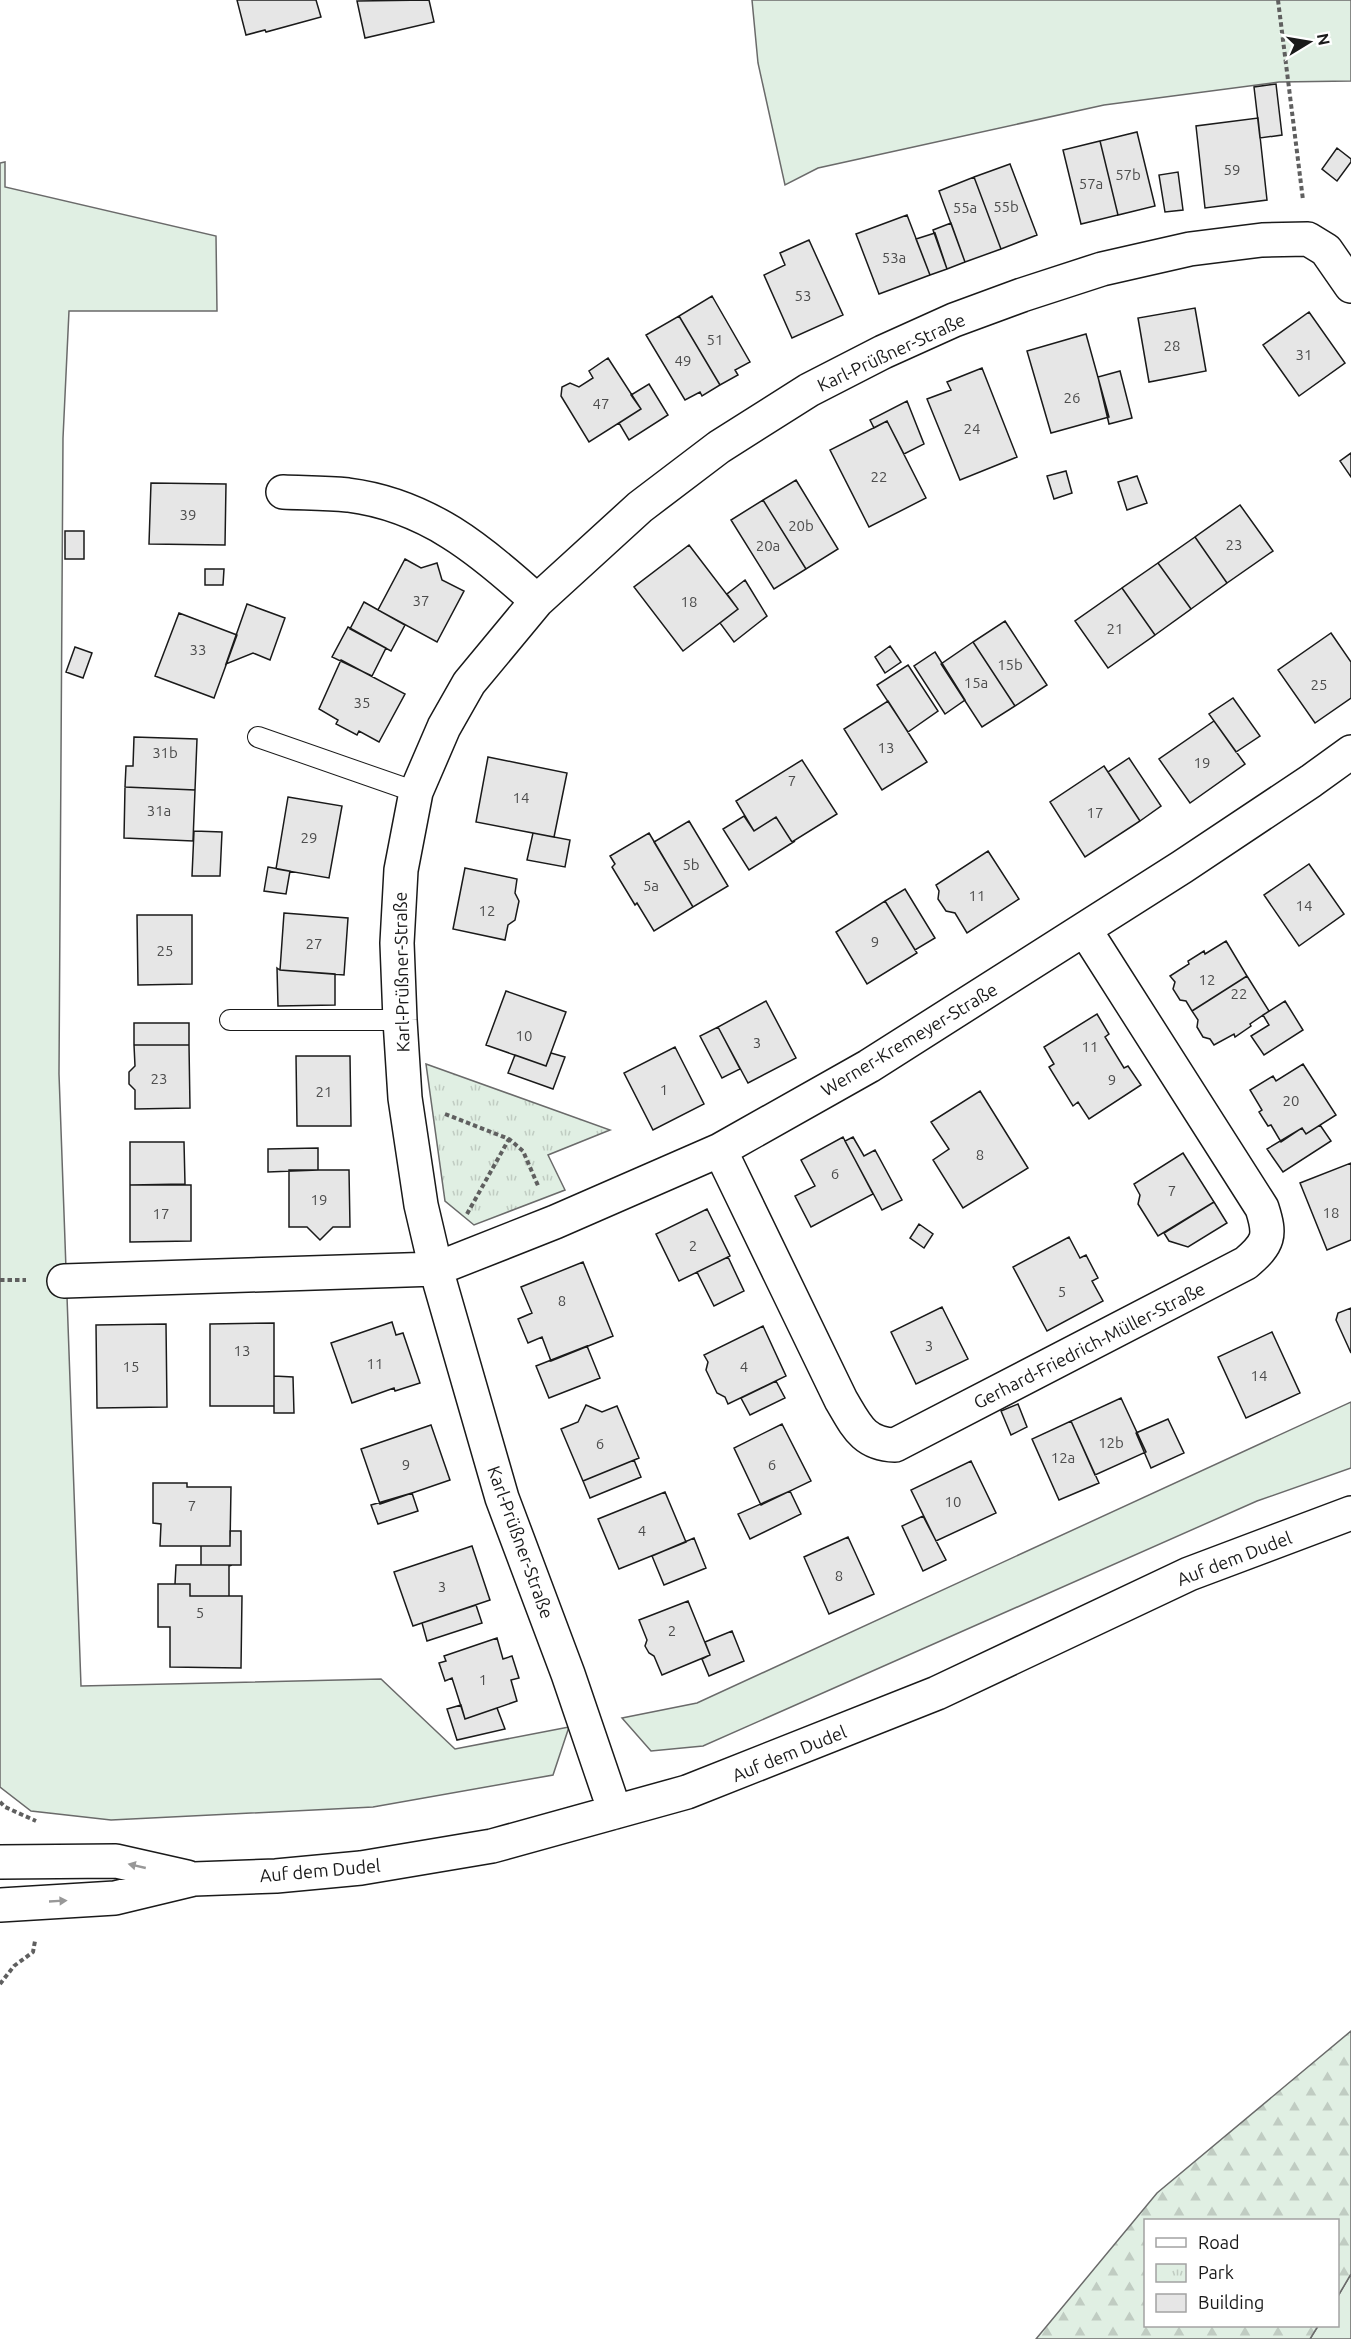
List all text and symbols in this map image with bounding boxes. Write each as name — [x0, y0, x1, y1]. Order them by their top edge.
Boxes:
north arrow — [1279, 12, 1339, 72]
text: N — [1314, 32, 1334, 47]
house number: 59 — [1224, 161, 1240, 178]
house number: 57b — [1115, 166, 1141, 183]
house number: 57a — [1079, 175, 1103, 192]
house number: 55b — [993, 198, 1019, 215]
house number: 55a — [953, 199, 977, 216]
house number: 53a — [882, 249, 906, 266]
house number: 53 — [795, 287, 811, 304]
street label: Karl-Prüßner-Straße — [814, 309, 968, 395]
house number: 51 — [707, 331, 723, 348]
house number: 28 — [1164, 337, 1180, 354]
house number: 31 — [1296, 346, 1312, 363]
house number: 49 — [675, 352, 691, 369]
house number: 26 — [1064, 389, 1080, 406]
house number: 47 — [593, 395, 609, 412]
house number: 24 — [964, 420, 980, 437]
house number: 22 — [871, 468, 887, 485]
house number: 39 — [180, 506, 196, 523]
house number: 20b — [788, 517, 814, 534]
house number: 23 — [1226, 536, 1242, 553]
house number: 20a — [756, 537, 780, 554]
house number: 37 — [413, 592, 429, 609]
house number: 18 — [681, 593, 697, 610]
house number: 21 — [1107, 620, 1123, 637]
house number: 33 — [190, 641, 206, 658]
house number: 15b — [997, 656, 1023, 673]
house number: 15a — [964, 674, 988, 691]
house number: 25 — [1311, 676, 1327, 693]
house number: 35 — [354, 694, 370, 711]
house number: 13 — [878, 739, 894, 756]
house number: 31b — [152, 744, 178, 761]
house number: 19 — [1194, 754, 1210, 771]
house number: 7 — [788, 772, 796, 789]
house number: 14 — [513, 789, 529, 806]
house number: 31a — [147, 802, 171, 819]
house number: 17 — [1087, 804, 1103, 821]
house number: 29 — [301, 829, 317, 846]
house number: 5b — [682, 856, 700, 873]
house number: 5a — [643, 877, 659, 894]
house number: 11 — [969, 887, 985, 904]
street label: Karl-Prüßner-Straße — [390, 891, 412, 1053]
house number: 14 — [1296, 897, 1312, 914]
house number: 12 — [479, 902, 495, 919]
house number: 9 — [871, 933, 879, 950]
house number: 27 — [306, 935, 322, 952]
house number: 25 — [157, 942, 173, 959]
house number: 12 — [1199, 971, 1215, 988]
street label: Werner-Kremeyer-Straße — [817, 978, 1001, 1100]
house number: 22 — [1231, 985, 1247, 1002]
house number: 10 — [516, 1027, 532, 1044]
house number: 3 — [753, 1034, 761, 1051]
house number: 11 — [1082, 1038, 1098, 1055]
house number: 23 — [151, 1070, 167, 1087]
house number: 9 — [1108, 1071, 1116, 1088]
house number: 1 — [660, 1081, 668, 1098]
house number: 21 — [316, 1083, 332, 1100]
house number: 20 — [1283, 1092, 1299, 1109]
house number: 8 — [976, 1146, 984, 1163]
house number: 6 — [831, 1165, 839, 1182]
house number: 7 — [1168, 1182, 1176, 1199]
house number: 19 — [311, 1191, 327, 1208]
house number: 18 — [1323, 1204, 1339, 1221]
house number: 17 — [153, 1205, 169, 1222]
house number: 2 — [689, 1237, 697, 1254]
street label: Gerhard-Friedrich-Müller-Straße — [970, 1278, 1208, 1412]
house number: 5 — [1058, 1283, 1066, 1300]
house number: 8 — [558, 1292, 566, 1309]
house number: 3 — [925, 1337, 933, 1354]
house number: 13 — [234, 1342, 250, 1359]
house number: 11 — [367, 1355, 383, 1372]
house number: 15 — [123, 1358, 139, 1375]
house number: 4 — [740, 1358, 748, 1375]
house number: 14 — [1251, 1367, 1267, 1384]
house number: 12b — [1098, 1434, 1124, 1451]
house number: 6 — [596, 1435, 604, 1452]
house number: 12a — [1051, 1449, 1075, 1466]
house number: 9 — [402, 1456, 410, 1473]
house number: 6 — [768, 1456, 776, 1473]
street label: Karl-Prüßner-Straße — [484, 1463, 558, 1621]
house number: 10 — [945, 1493, 961, 1510]
house number: 7 — [188, 1497, 196, 1514]
house number: 4 — [638, 1522, 646, 1539]
street label: Auf dem Dudel — [1174, 1527, 1294, 1589]
house number: 8 — [835, 1567, 843, 1584]
house number: 3 — [438, 1578, 446, 1595]
house number: 5 — [196, 1604, 204, 1621]
house number: 2 — [668, 1622, 676, 1639]
house number: 1 — [479, 1671, 487, 1688]
street label: Auf dem Dudel — [729, 1721, 849, 1785]
street label: Auf dem Dudel — [259, 1855, 382, 1885]
one-way arrow — [128, 1861, 147, 1870]
one-way arrow — [49, 1897, 68, 1906]
legend — [1144, 2219, 1339, 2327]
text: Road — [1198, 2232, 1240, 2252]
text: Park — [1198, 2262, 1234, 2282]
text: Building — [1198, 2292, 1264, 2312]

